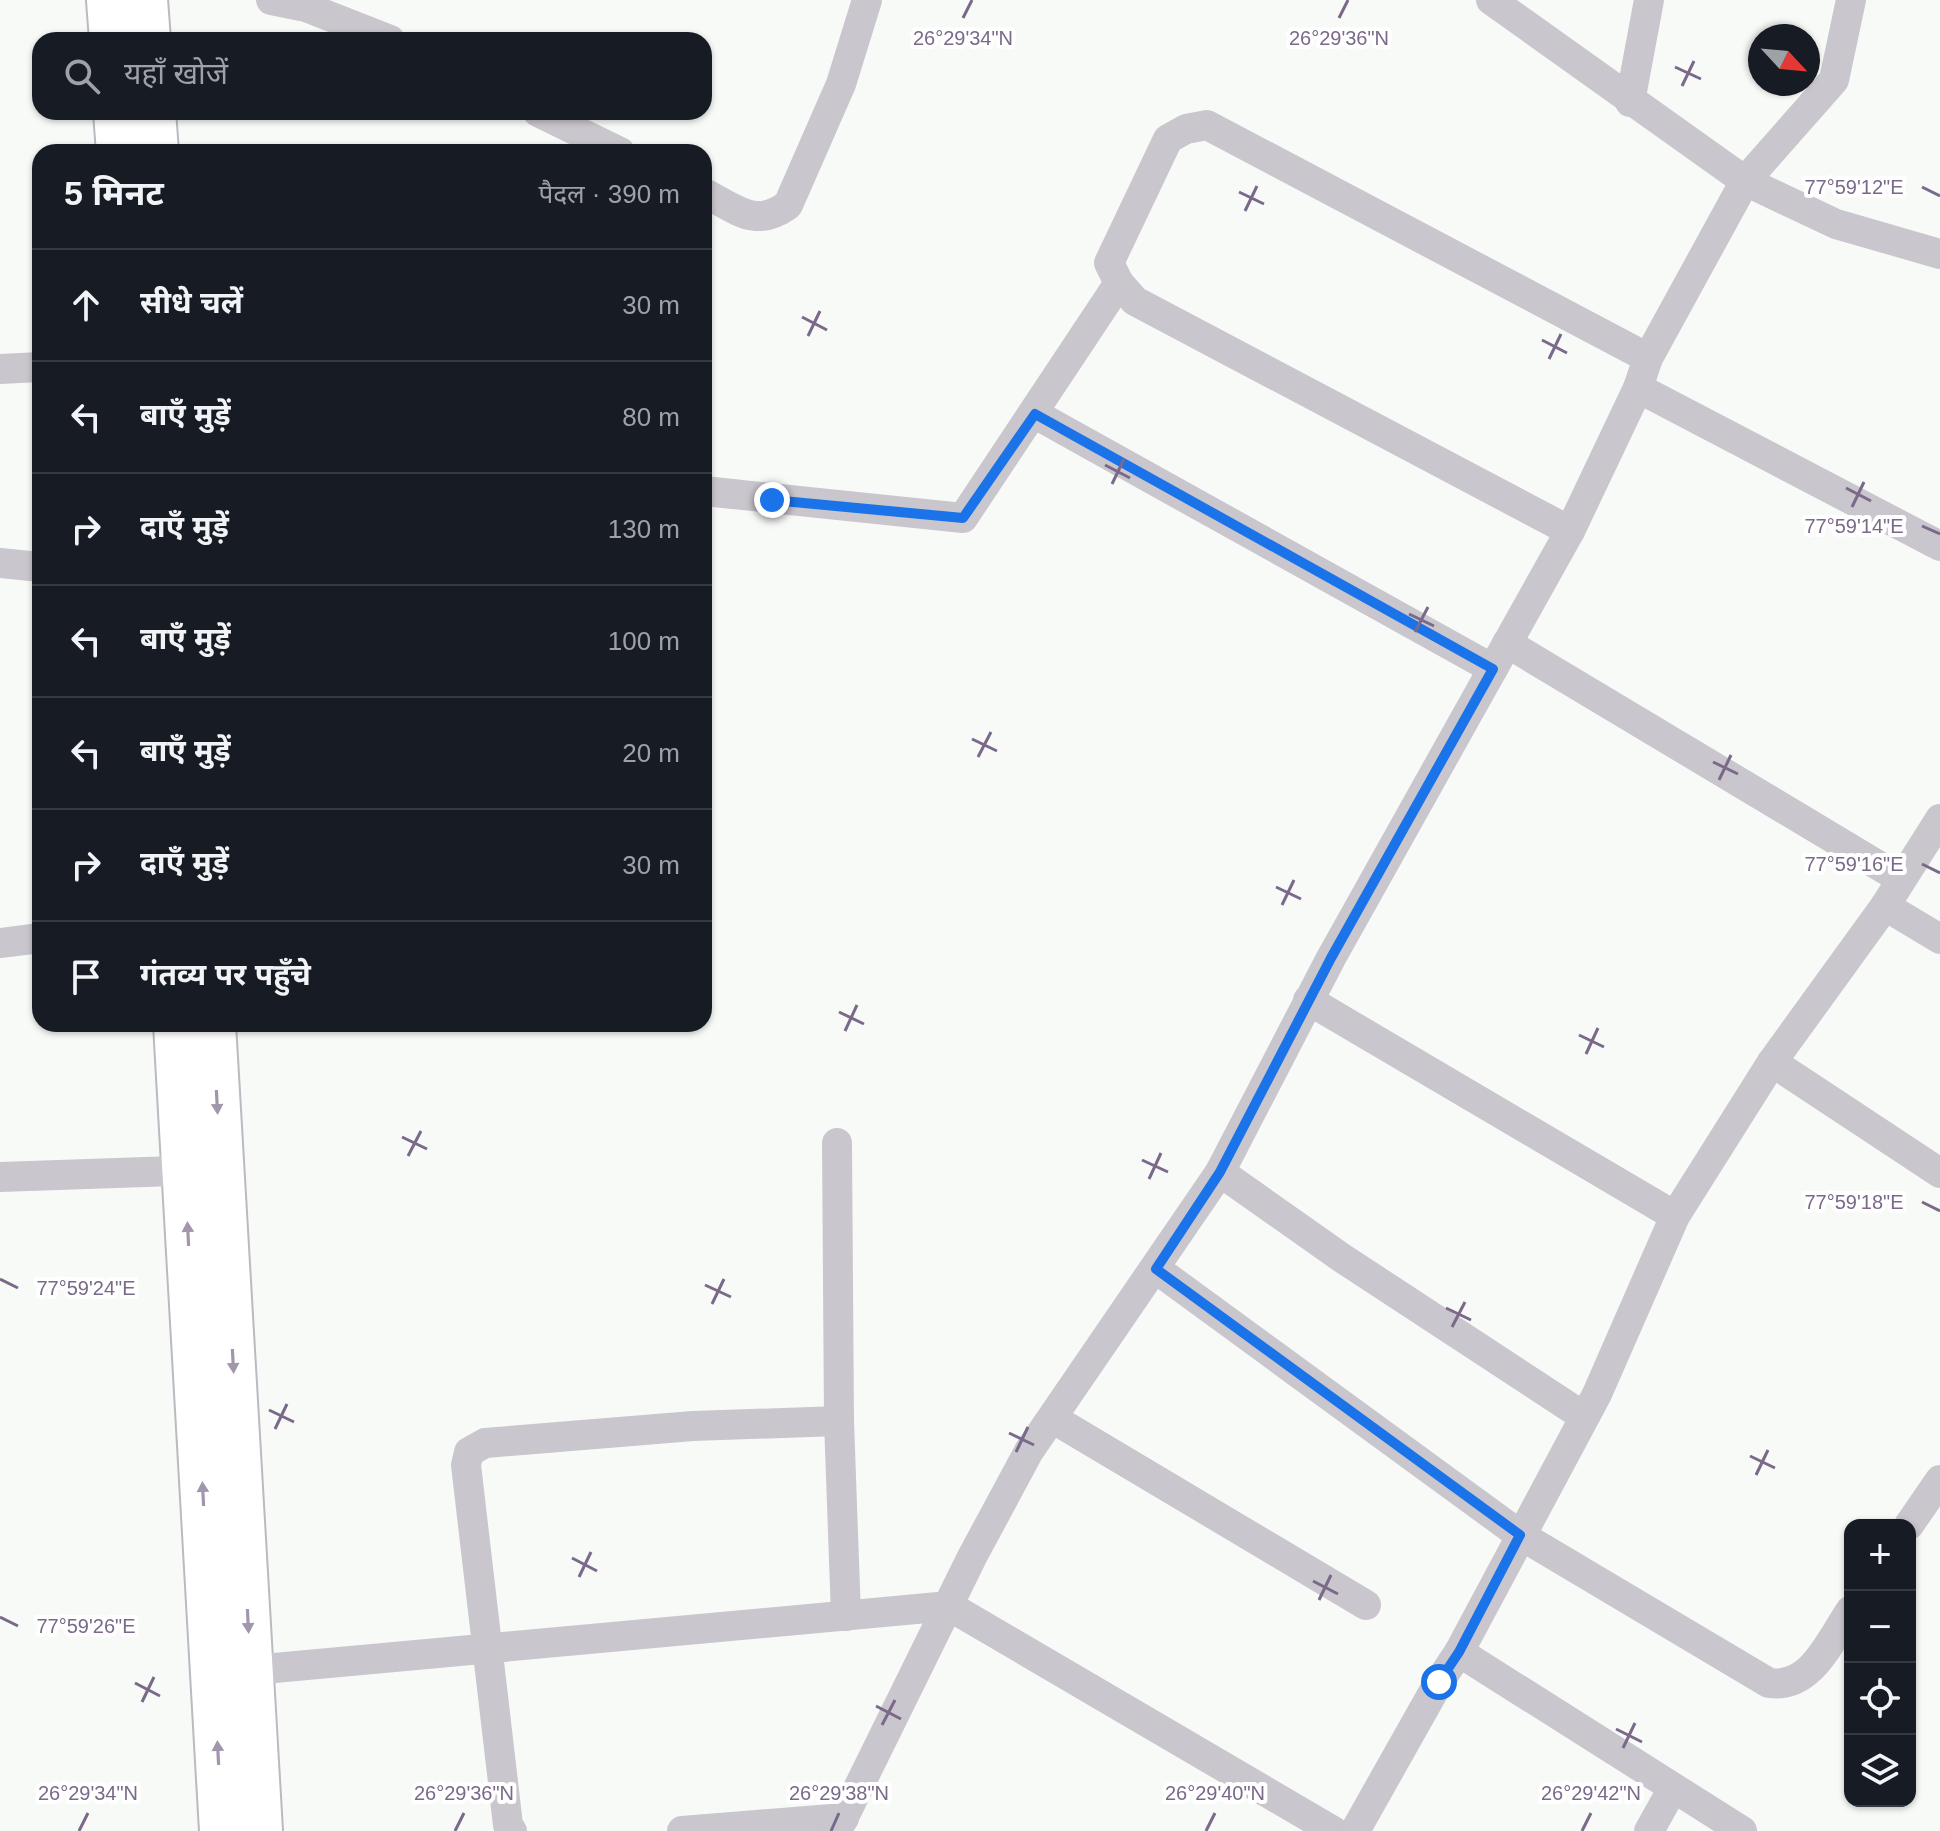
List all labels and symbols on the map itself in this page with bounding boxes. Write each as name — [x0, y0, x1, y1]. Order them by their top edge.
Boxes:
north arrow — [1748, 24, 1820, 96]
text: 26°29'34"N — [913, 27, 1013, 49]
text: 26°29'36"N — [1289, 27, 1389, 49]
text: 77°59'12"E — [1805, 176, 1904, 198]
route end — [754, 482, 790, 518]
text: 77°59'14"E — [1805, 515, 1904, 537]
text: 77°59'16"E — [1805, 853, 1904, 875]
one-way arrow — [211, 1090, 224, 1115]
text: 77°59'18"E — [1805, 1191, 1904, 1213]
one-way arrow — [181, 1221, 194, 1246]
text: 77°59'24"E — [37, 1277, 136, 1299]
one-way arrow — [226, 1349, 239, 1374]
one-way arrow — [196, 1481, 209, 1506]
one-way arrow — [242, 1609, 255, 1634]
text: 77°59'26"E — [37, 1615, 136, 1637]
route start — [1421, 1664, 1457, 1700]
one-way arrow — [211, 1740, 224, 1765]
text: 26°29'34"N — [38, 1782, 138, 1804]
text: 26°29'36"N — [414, 1782, 514, 1804]
text: 26°29'38"N — [789, 1782, 889, 1804]
text: 26°29'40"N — [1165, 1782, 1265, 1804]
text: 26°29'42"N — [1541, 1782, 1641, 1804]

